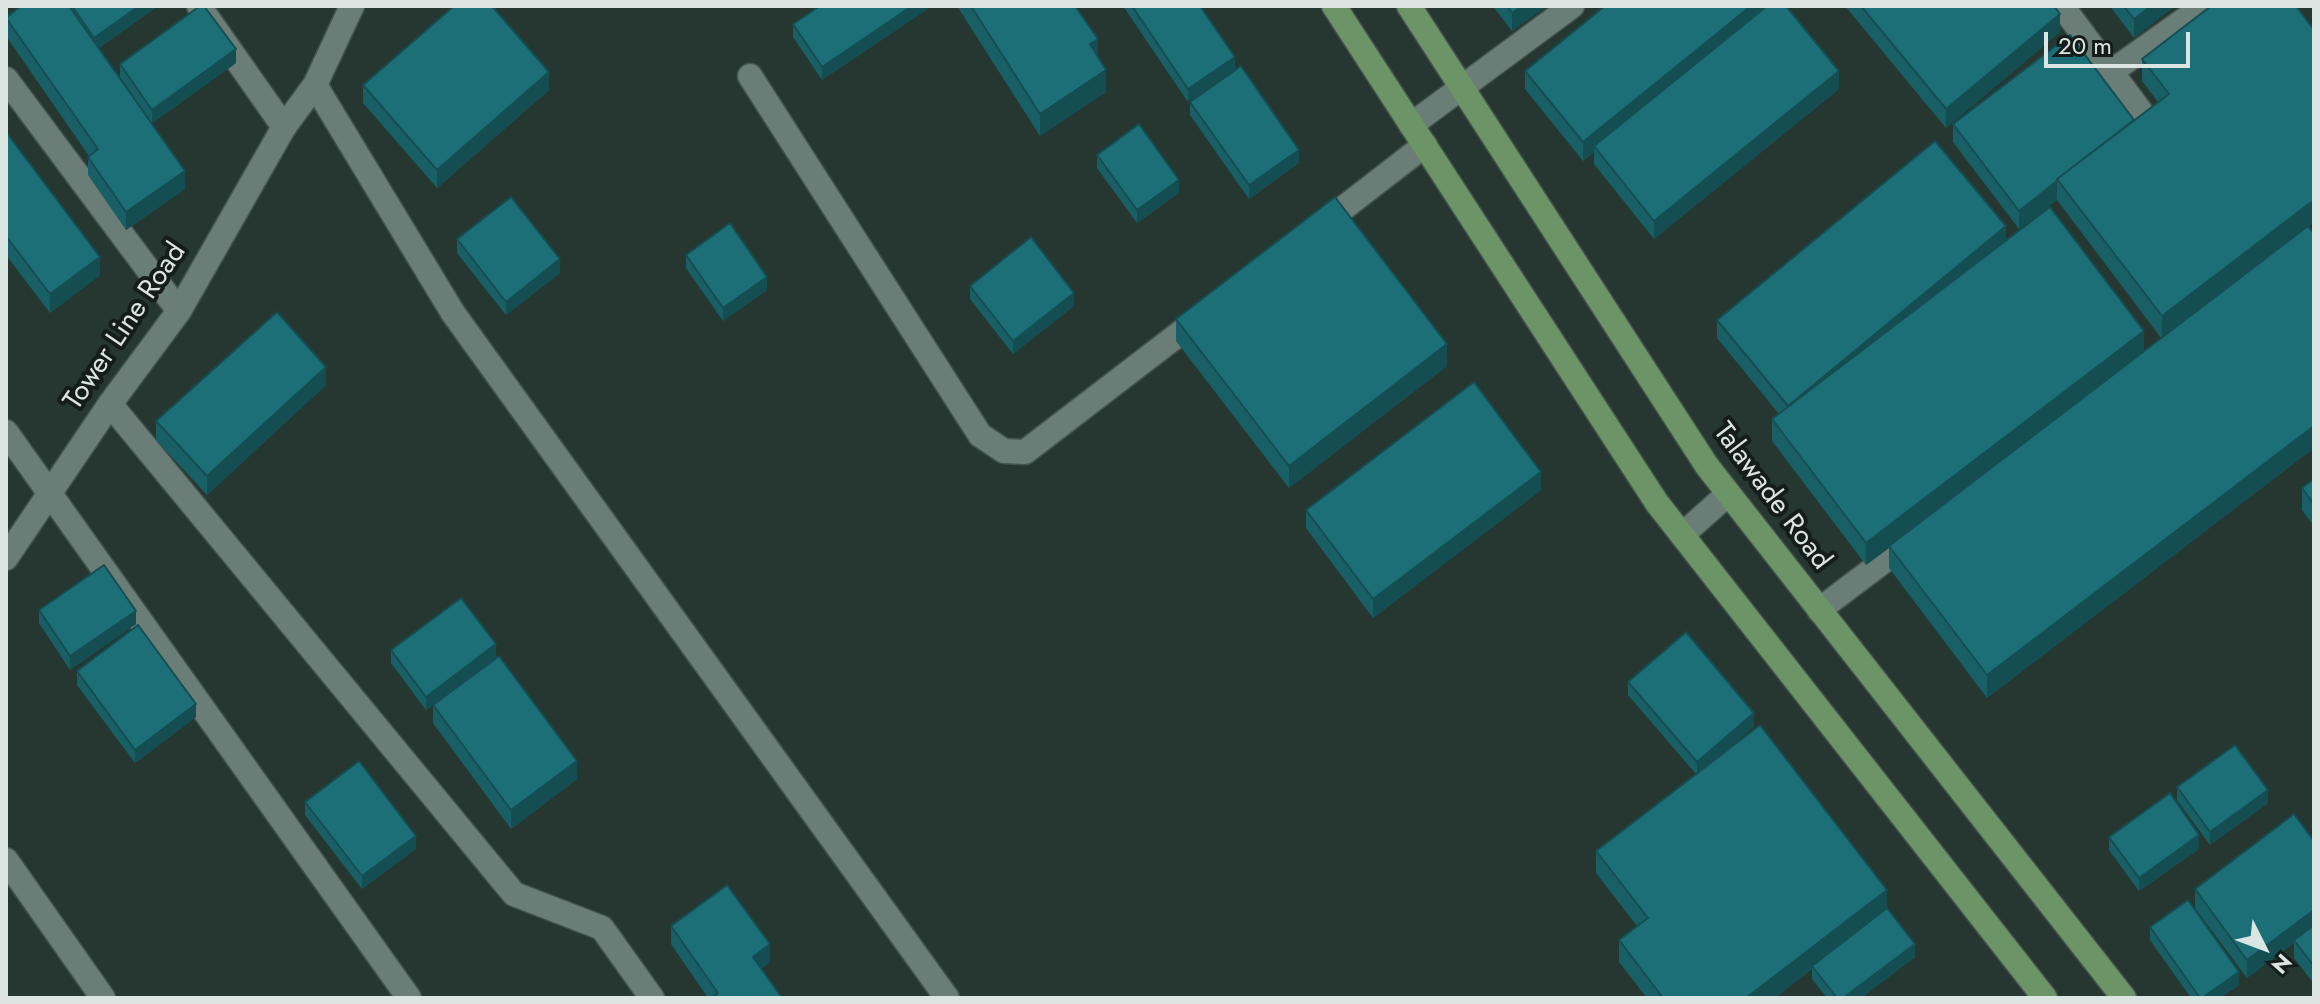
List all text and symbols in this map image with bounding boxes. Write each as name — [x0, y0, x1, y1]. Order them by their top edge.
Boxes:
scale bar — [2048, 16, 2194, 66]
text: 20 m — [2058, 28, 2112, 63]
street label: Tower Line Road — [58, 237, 194, 417]
street label: Talawade Road — [1705, 417, 1837, 577]
north arrow — [2224, 908, 2304, 988]
text: N — [2264, 947, 2300, 981]

